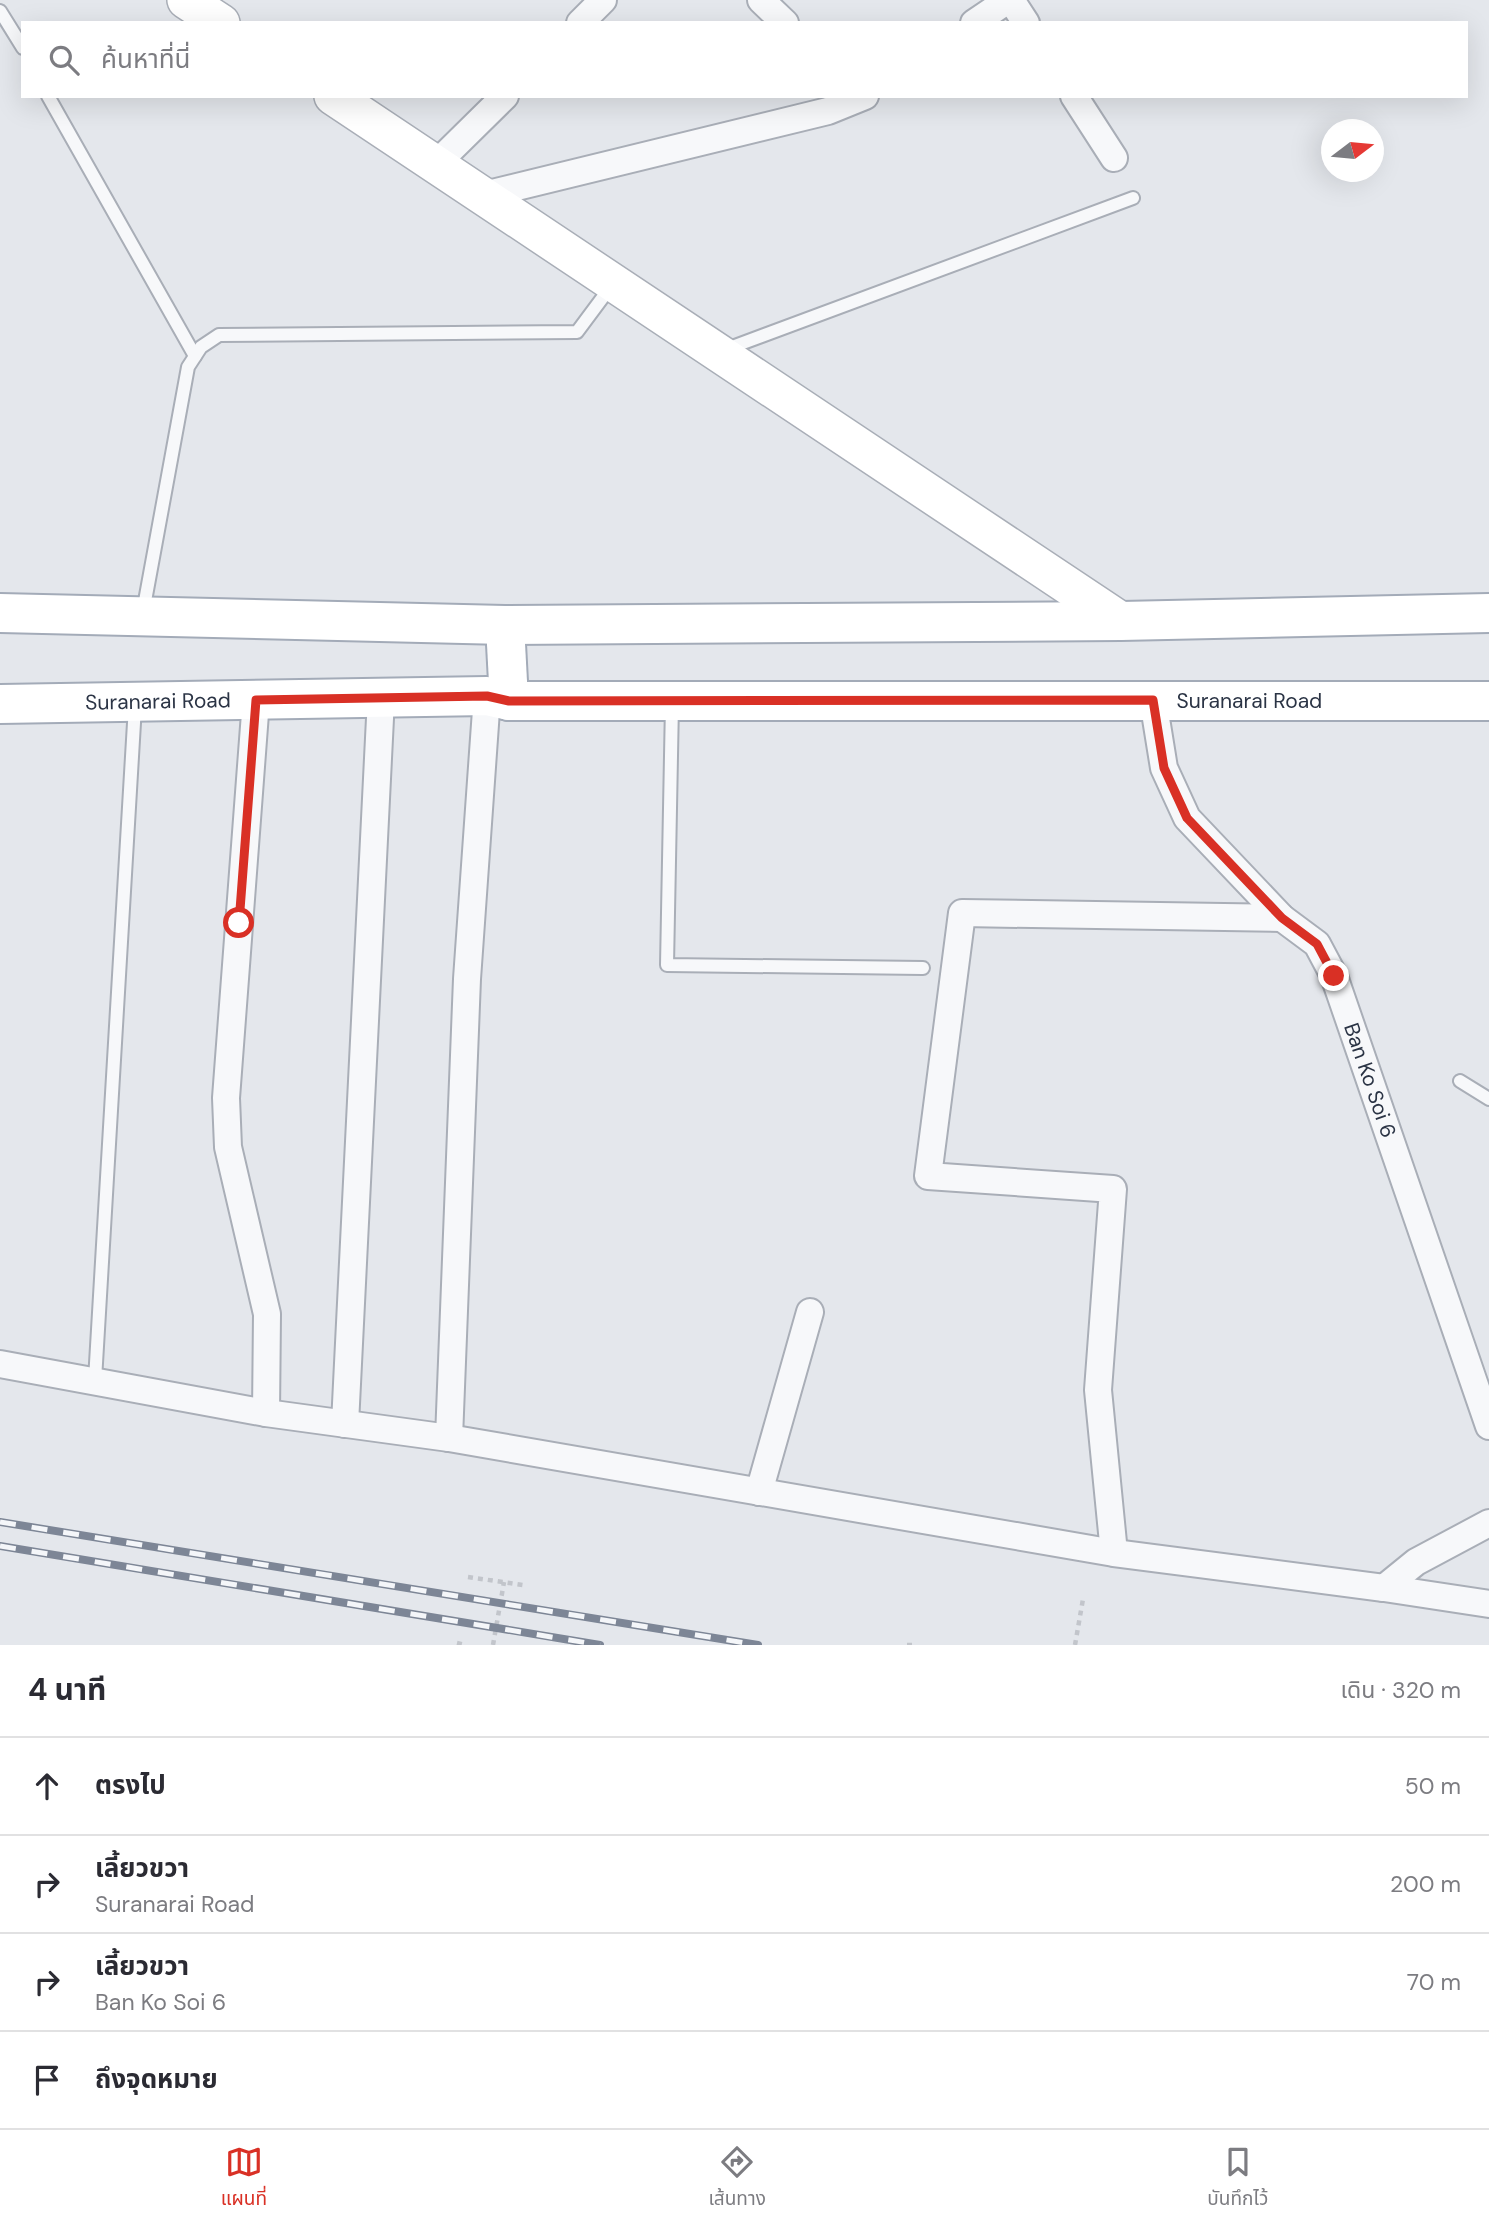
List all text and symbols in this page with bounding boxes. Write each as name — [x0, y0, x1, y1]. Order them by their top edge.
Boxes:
search box — [21, 21, 1468, 98]
icon: search — [45, 41, 83, 79]
text: ค้นหาที่นี่ — [101, 42, 191, 76]
north arrow — [1321, 119, 1384, 182]
street label: Suranarai Road — [85, 686, 231, 717]
street label: Suranarai Road — [1177, 687, 1322, 715]
route start — [223, 907, 254, 938]
route end — [1318, 960, 1349, 991]
street label: Ban Ko Soi 6 — [1337, 1019, 1403, 1142]
text: 4 นาที — [28, 1670, 106, 1709]
text: เดิน · 320 m — [1340, 1675, 1461, 1705]
icon: ahead — [28, 1767, 66, 1805]
text: ตรงไป — [95, 1768, 166, 1802]
text: 50 m — [1405, 1771, 1461, 1801]
text: เลี้ยวขวา — [95, 1851, 189, 1885]
icon: right — [28, 1865, 66, 1903]
text: 200 m — [1390, 1869, 1461, 1899]
text: Suranarai Road — [95, 1889, 254, 1919]
text: เลี้ยวขวา — [95, 1949, 189, 1983]
icon: right — [28, 1963, 66, 2001]
text: 70 m — [1407, 1967, 1461, 1997]
text: Ban Ko Soi 6 — [95, 1987, 226, 2017]
icon: arrive — [28, 2061, 66, 2099]
text: ถึงจุดหมาย — [95, 2062, 218, 2096]
tab: แผนที่ — [221, 2143, 267, 2214]
tab: เส้นทาง — [708, 2143, 766, 2214]
tab: บันทึกไว้ — [1207, 2143, 1268, 2214]

